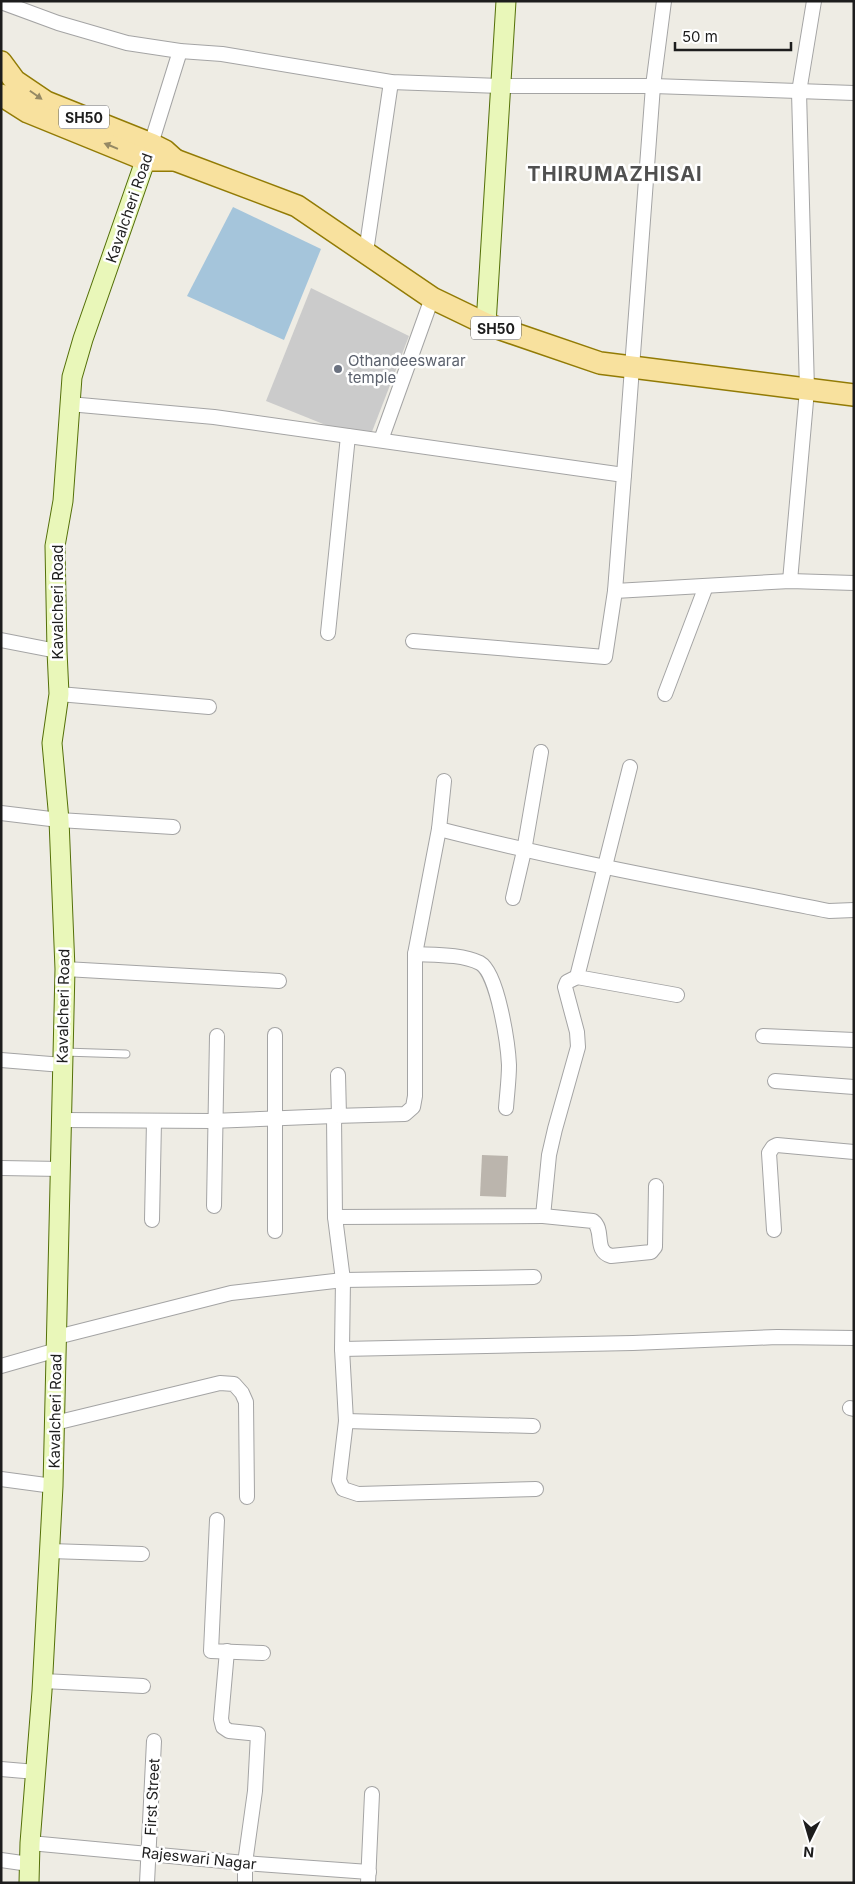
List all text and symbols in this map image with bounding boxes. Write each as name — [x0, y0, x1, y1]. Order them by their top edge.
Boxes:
scale bar — [675, 20, 791, 52]
text: 50 m — [682, 27, 718, 46]
one-way arrow — [29, 90, 43, 100]
road number: SH50 — [59, 105, 109, 128]
one-way arrow — [104, 141, 118, 149]
street label: Kavalcheri Road — [101, 151, 157, 265]
district label: THIRUMAZHISAI — [527, 162, 703, 186]
road number: SH50 — [471, 316, 521, 339]
place label: Othandeeswarar temple — [348, 351, 466, 387]
marker: Othandeeswarar temple — [332, 363, 344, 375]
street label: Kavalcheri Road — [48, 545, 67, 659]
street label: Kavalcheri Road — [52, 948, 74, 1064]
street label: Kavalcheri Road — [44, 1353, 66, 1469]
street label: First Street — [140, 1758, 164, 1836]
north arrow — [785, 1814, 835, 1864]
street label: Rajeswari Nagar — [140, 1843, 258, 1874]
text: N — [803, 1844, 815, 1861]

